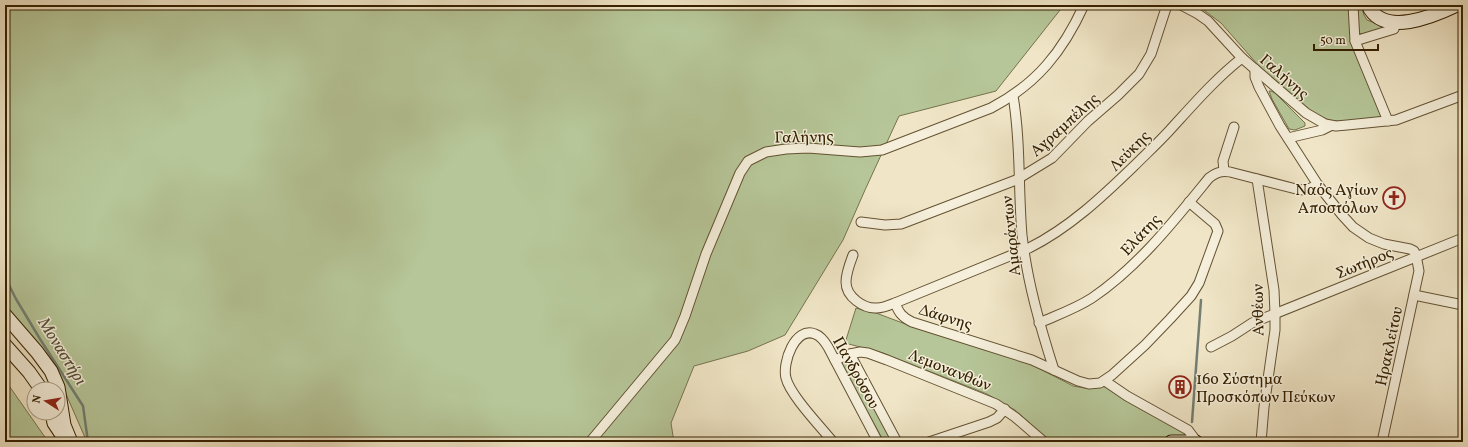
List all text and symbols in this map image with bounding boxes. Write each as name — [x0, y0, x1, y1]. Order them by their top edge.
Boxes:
scale bar — [1314, 26, 1378, 52]
text: 50 m — [1320, 33, 1346, 49]
street label: Γαλήνης — [1254, 50, 1313, 105]
street label: Αγραμπέλης — [1026, 89, 1105, 162]
street label: Γαλήνης — [774, 126, 834, 150]
street label: Λεύκης — [1105, 126, 1156, 177]
place label: Ναός Αγίων Αποστόλων — [1295, 180, 1378, 220]
church icon: Ναός Αγίων Αποστόλων — [1381, 185, 1407, 211]
street label: Αμαράντων — [997, 194, 1027, 277]
street label: Ελάτης — [1116, 210, 1167, 261]
street label: Σωτήρος — [1333, 242, 1397, 285]
street label: Ανθέων — [1248, 283, 1270, 336]
street label: Δάφνης — [916, 299, 975, 336]
street label: Ηρακλείτου — [1371, 304, 1409, 388]
water label: Μοναστήρι — [31, 313, 92, 390]
street label: Πανδρόσου — [826, 333, 884, 413]
street label: Λεμονανθών — [905, 344, 994, 398]
place label: 16ο Σύστημα Προσκόπων Πεύκων — [1196, 369, 1336, 409]
building icon: 16ο Σύστημα Προσκόπων Πεύκων — [1167, 374, 1193, 400]
north arrow — [26, 381, 66, 421]
text: N — [30, 394, 46, 405]

